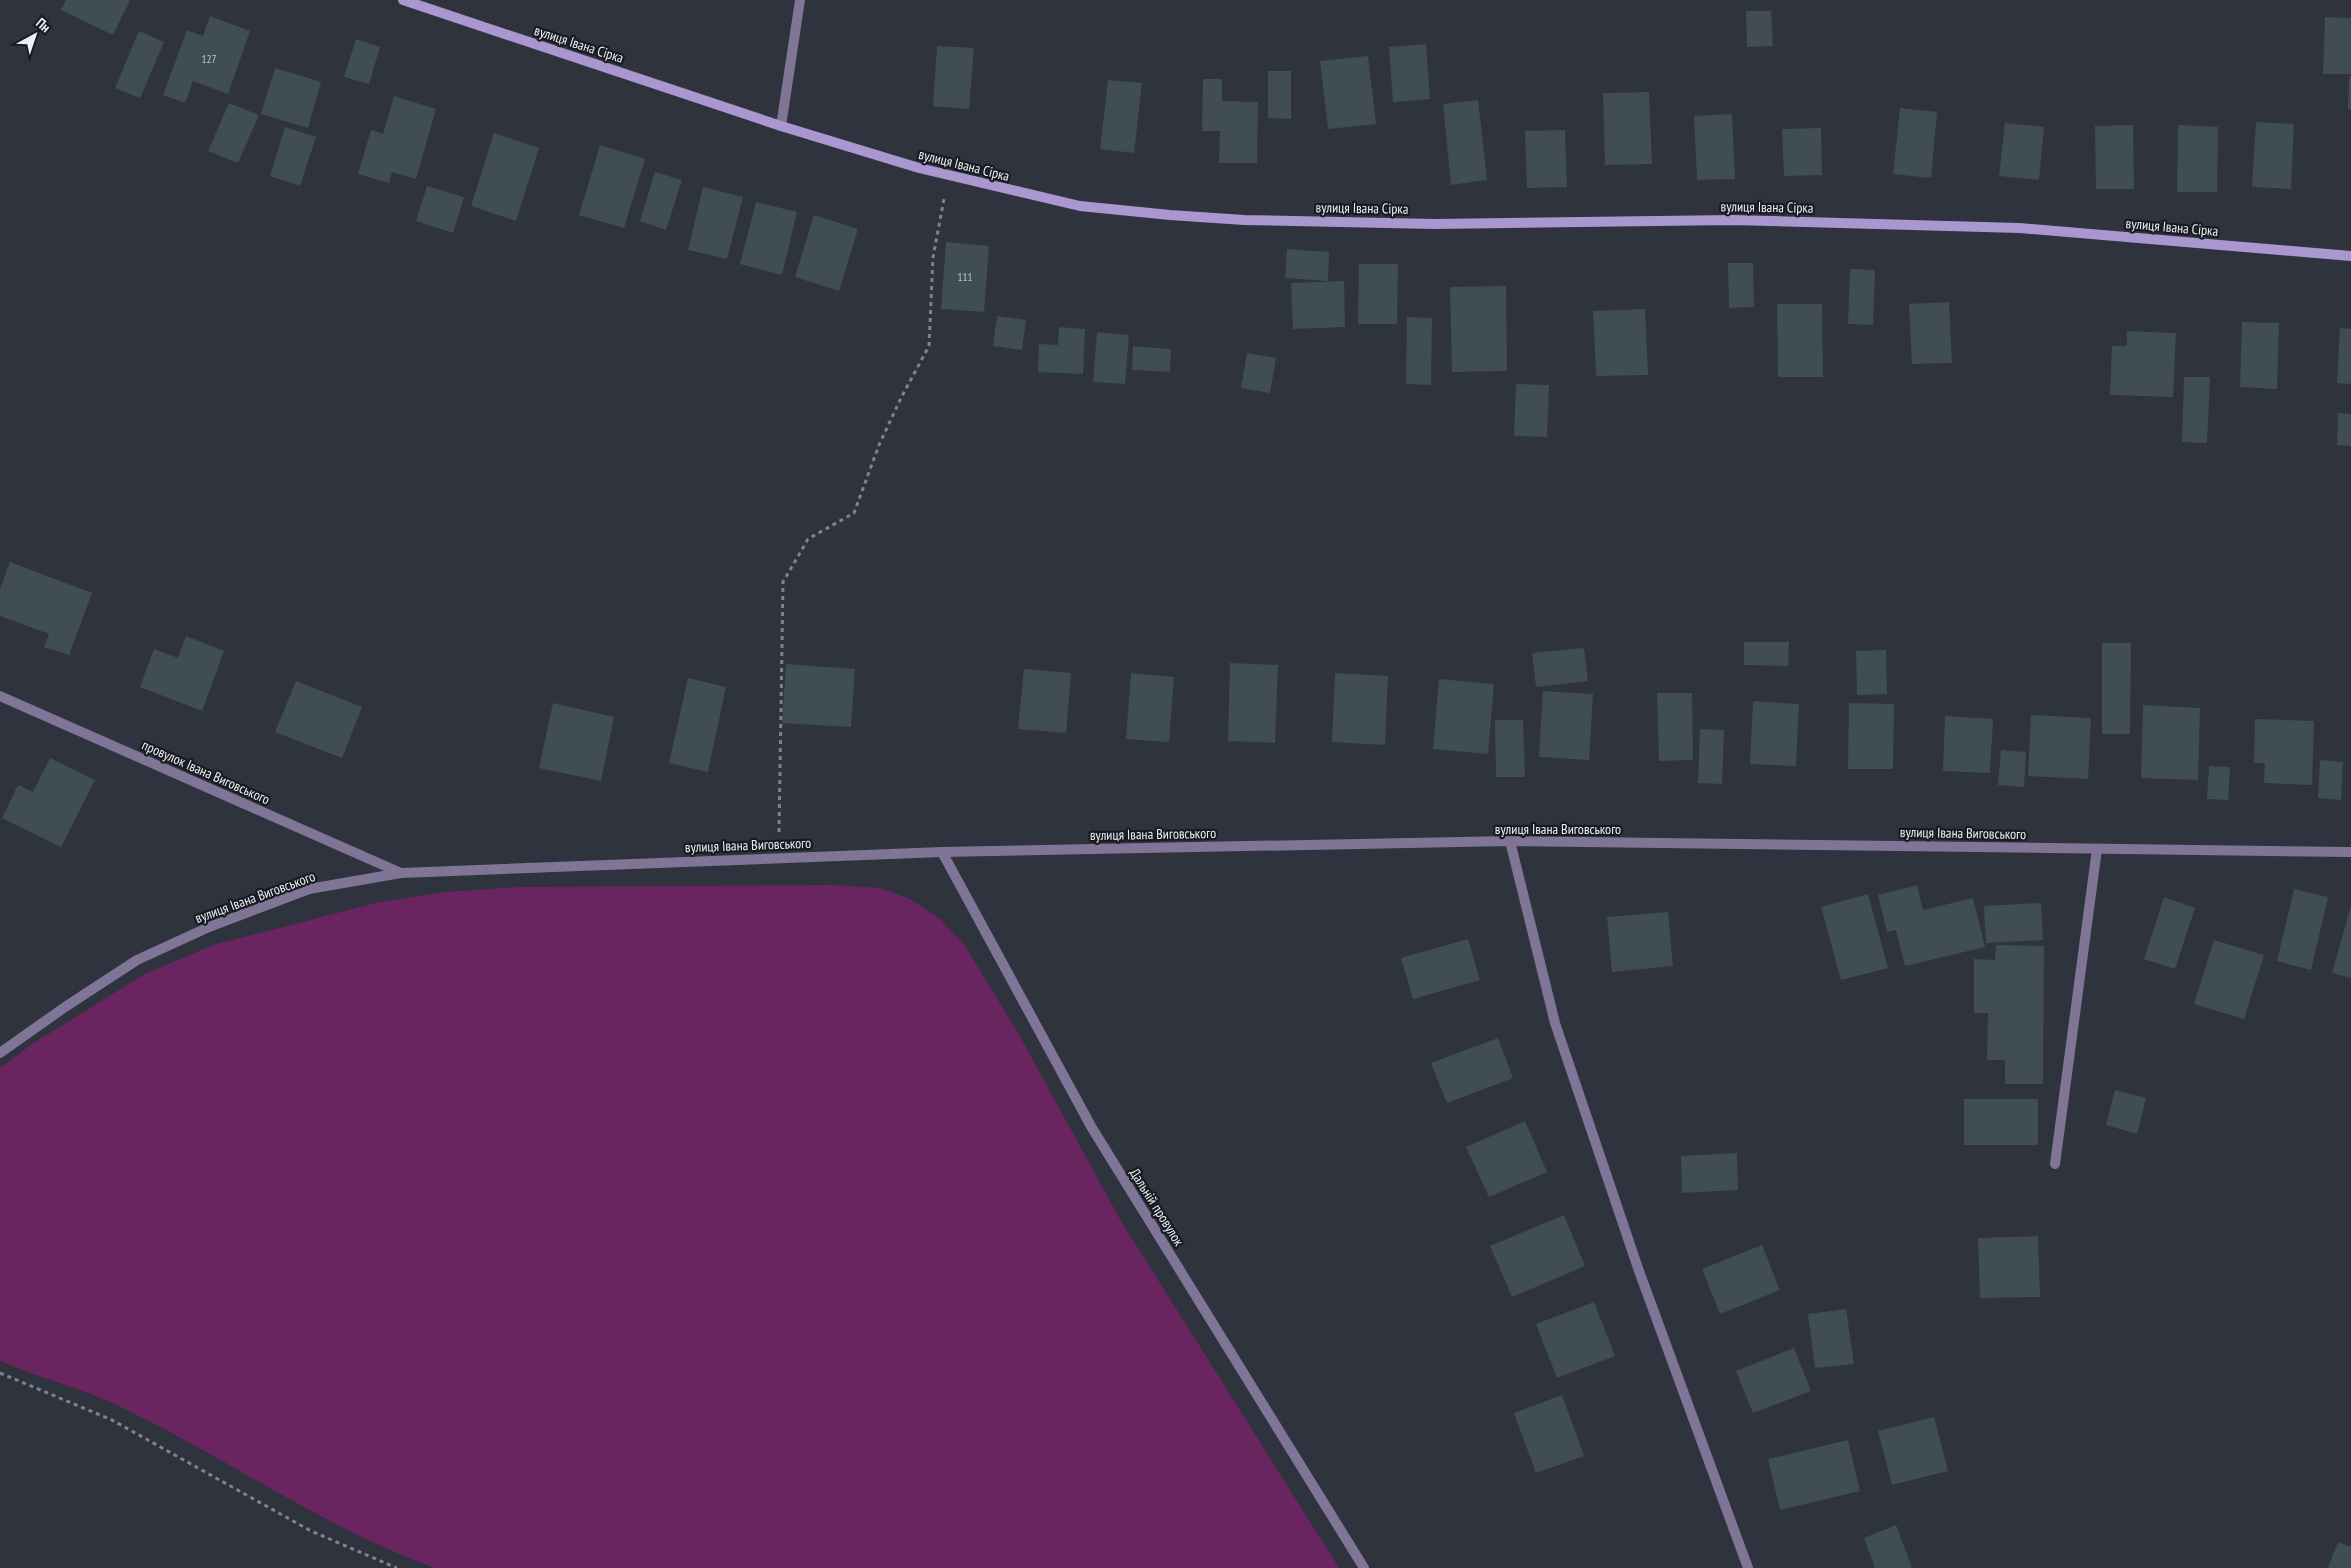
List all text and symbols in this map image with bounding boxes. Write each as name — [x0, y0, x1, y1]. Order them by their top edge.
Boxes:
north arrow — [10, 10, 60, 60]
text: Пн — [32, 14, 54, 36]
street label: вулиця Івана Сірка — [532, 21, 626, 67]
house number: 127 — [202, 52, 216, 66]
street label: вулиця Івана Сірка — [917, 145, 1011, 185]
street label: вулиця Івана Сірка — [1720, 197, 1814, 217]
street label: вулиця Івана Сірка — [1315, 198, 1409, 218]
street label: вулиця Івана Сірка — [2125, 214, 2219, 240]
house number: 111 — [958, 270, 972, 284]
street label: провулок Івана Виговського — [139, 736, 273, 808]
street label: вулиця Івана Виговського — [1495, 820, 1621, 838]
street label: вулиця Івана Виговського — [1900, 823, 2026, 843]
street label: вулиця Івана Виговського — [1090, 824, 1216, 844]
street label: вулиця Івана Виговського — [685, 834, 811, 856]
street label: вулиця Івана Виговського — [193, 867, 317, 927]
street label: Дальній провулок — [1126, 1165, 1188, 1250]

